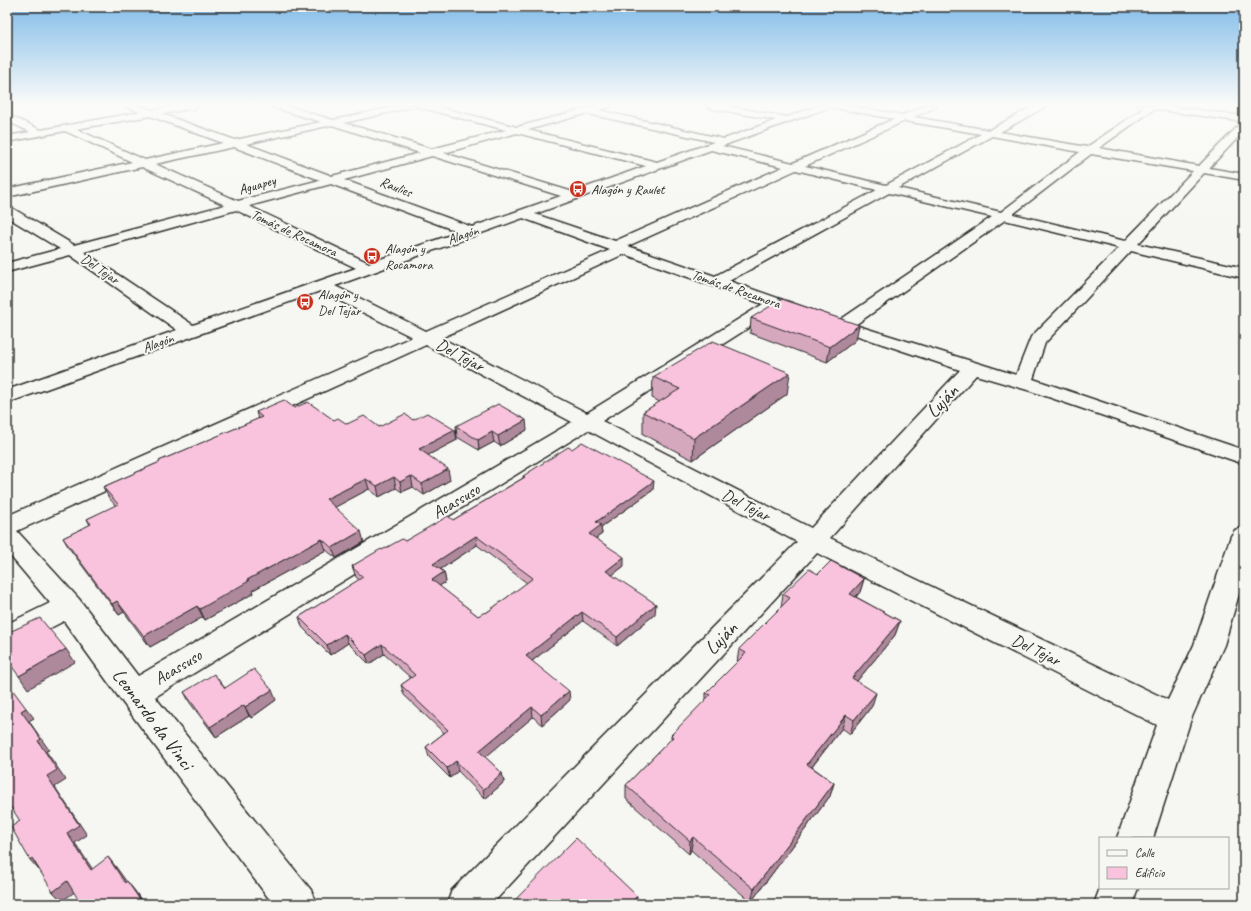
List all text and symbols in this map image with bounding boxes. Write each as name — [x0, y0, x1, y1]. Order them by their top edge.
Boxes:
street label: Aguapey — [237, 171, 278, 198]
street label: Raulies — [378, 173, 416, 201]
bus stop icon: Alagón y Raulet — [568, 179, 588, 199]
place label: Alagón y Raulet — [591, 181, 666, 198]
street label: Tomás de Rocamora — [248, 206, 341, 261]
street label: Alagón — [445, 222, 481, 248]
place label: Alagón y Rocamora — [385, 240, 433, 273]
bus stop icon: Alagón y Rocamora — [362, 246, 382, 266]
street label: Del Tejar — [78, 250, 123, 288]
street label: Tomás de Rocamora — [689, 266, 784, 313]
place label: Alagón y Del Tejar — [318, 286, 361, 319]
bus stop icon: Alagón y Del Tejar — [295, 292, 315, 312]
street label: Alagón — [140, 329, 176, 356]
street label: Del Tejar — [432, 334, 489, 377]
street label: Luján — [920, 378, 964, 423]
street label: Acassuso — [428, 478, 484, 523]
street label: Del Tejar — [718, 484, 775, 527]
street label: Luján — [699, 615, 744, 660]
street label: Del Tejar — [1008, 629, 1065, 672]
street label: Acassuso — [150, 644, 206, 689]
street label: Leonardo da Vinci — [107, 663, 201, 777]
legend — [1099, 837, 1229, 889]
text: Calle — [1135, 845, 1155, 861]
text: Edificio — [1135, 865, 1165, 881]

